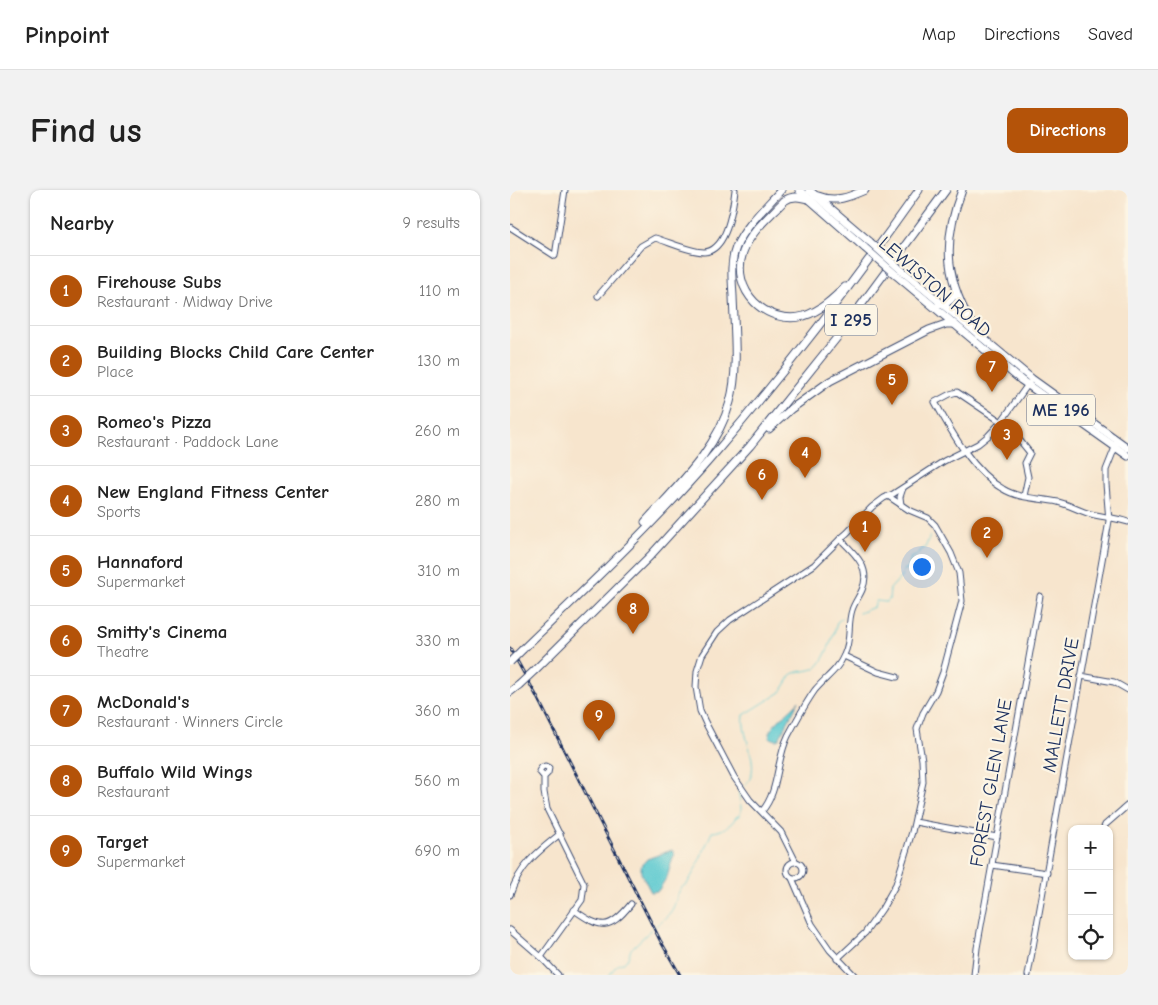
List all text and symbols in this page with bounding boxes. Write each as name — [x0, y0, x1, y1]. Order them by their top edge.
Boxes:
text: Pinpoint — [25, 21, 109, 49]
text: Map — [922, 24, 956, 45]
text: Directions — [984, 24, 1060, 45]
text: Saved — [1088, 24, 1133, 45]
button: Directions — [1007, 108, 1128, 153]
text: Find us — [30, 110, 142, 151]
text: Nearby — [50, 211, 114, 235]
text: 9 results — [403, 214, 460, 232]
street label: LEWISTON ROAD — [874, 232, 996, 342]
text: Firehouse Subs — [97, 271, 221, 293]
text: 1 — [63, 282, 69, 300]
text: 110 m — [419, 282, 460, 300]
text: Restaurant · Midway Drive — [97, 293, 273, 311]
road number: I 295 — [825, 304, 877, 336]
text: Building Blocks Child Care Center — [97, 341, 374, 363]
pin: 7 — [976, 351, 1008, 392]
text: 2 — [62, 352, 70, 370]
text: 130 m — [417, 352, 460, 370]
text: Place — [97, 363, 133, 381]
pin: 5 — [876, 364, 908, 405]
road number: ME 196 — [1027, 394, 1095, 426]
text: Romeo's Pizza — [97, 411, 212, 433]
pin: 3 — [991, 419, 1023, 460]
text: 3 — [62, 422, 70, 440]
text: 260 m — [415, 422, 460, 440]
text: Restaurant · Paddock Lane — [97, 433, 278, 451]
pin: 4 — [789, 437, 821, 478]
pin: 6 — [746, 459, 778, 500]
text: New England Fitness Center — [97, 481, 329, 503]
text: 4 — [62, 492, 70, 510]
text: 280 m — [415, 492, 460, 510]
text: Sports — [97, 503, 140, 521]
pin: 1 — [849, 511, 881, 552]
pin: 2 — [971, 517, 1003, 558]
text: Hannaford — [97, 551, 183, 573]
your location — [909, 554, 935, 580]
text: 5 — [62, 562, 70, 580]
text: 310 m — [417, 562, 460, 580]
text: Supermarket — [97, 573, 185, 591]
pin: 8 — [617, 593, 649, 634]
text: Smitty's Cinema — [97, 621, 228, 643]
text: 6 — [62, 632, 70, 650]
text: 330 m — [415, 632, 460, 650]
street label: MALLETT DRIVE — [1038, 636, 1084, 774]
text: Theatre — [97, 643, 149, 661]
text: McDonald's — [97, 691, 189, 713]
street label: FOREST GLEN LANE — [965, 697, 1017, 869]
pin: 9 — [583, 700, 615, 741]
text: 7 — [62, 702, 70, 720]
text: 360 m — [415, 702, 460, 720]
text: Restaurant · Winners Circle — [97, 713, 283, 731]
text: Buffalo Wild Wings — [97, 761, 252, 783]
text: 8 — [62, 772, 70, 790]
text: 560 m — [414, 772, 460, 790]
text: Restaurant — [97, 783, 169, 801]
map controls — [1068, 825, 1113, 960]
button: + — [1068, 825, 1113, 870]
text: Target — [97, 831, 148, 853]
text: 9 — [62, 842, 70, 860]
text: 690 m — [415, 842, 460, 860]
text: Supermarket — [97, 853, 185, 871]
button: − — [1068, 870, 1113, 915]
button: locate — [1068, 915, 1113, 960]

